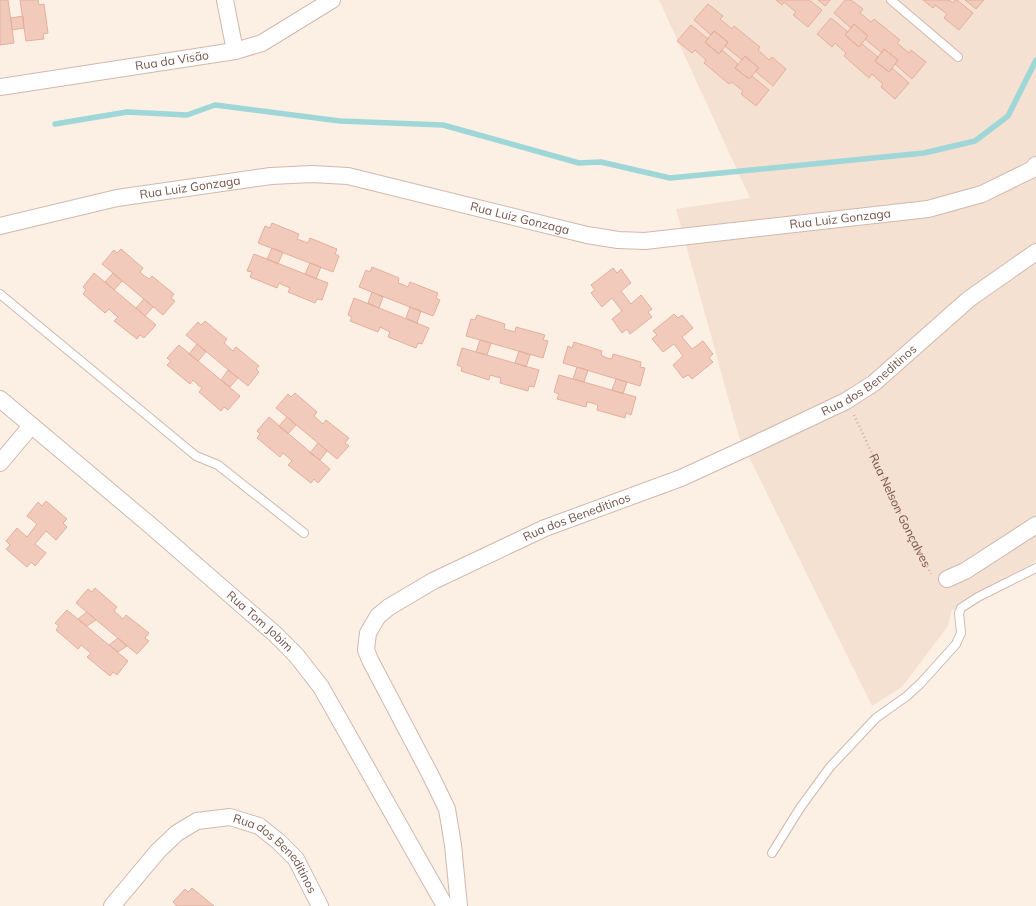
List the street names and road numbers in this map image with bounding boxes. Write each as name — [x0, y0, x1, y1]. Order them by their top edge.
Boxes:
street label: Rua da Visão — [134, 47, 210, 73]
street label: Rua Luiz Gonzaga — [138, 172, 241, 202]
street label: Rua Luiz Gonzaga — [469, 198, 571, 237]
street label: Rua Luiz Gonzaga — [789, 205, 892, 232]
street label: Rua dos Beneditinos — [819, 341, 919, 419]
street label: Rua Nelson Gonçalves — [866, 451, 934, 570]
street label: Rua dos Beneditinos — [520, 489, 633, 544]
street label: Rua Tom Jobim — [224, 587, 296, 655]
street label: Rua dos Beneditinos — [231, 810, 320, 896]

